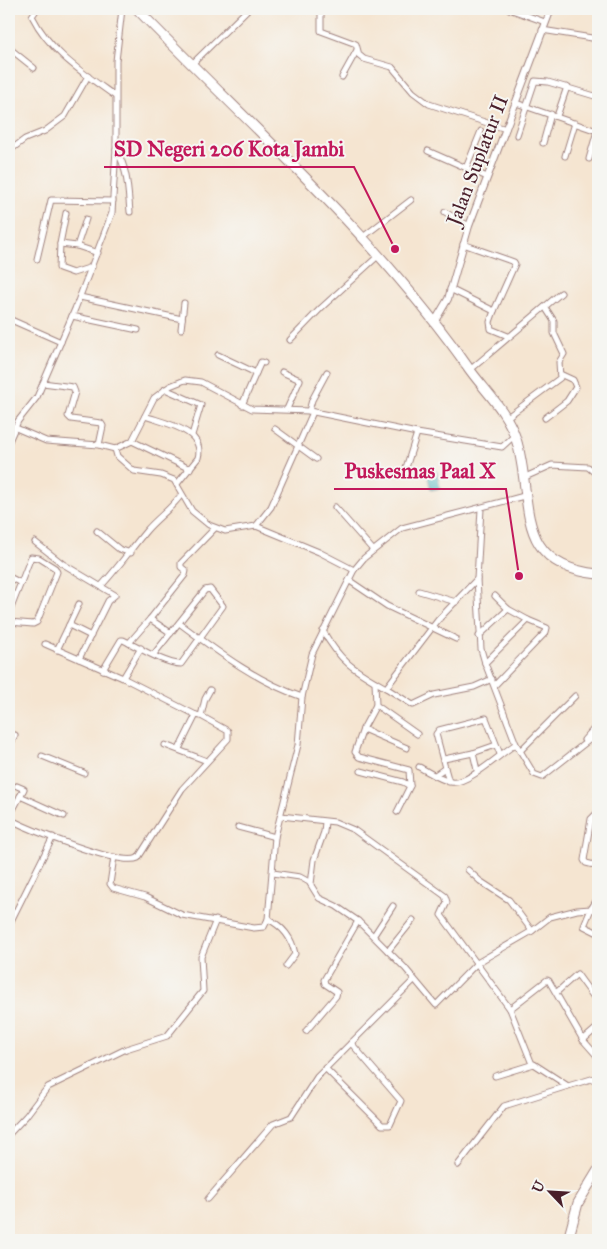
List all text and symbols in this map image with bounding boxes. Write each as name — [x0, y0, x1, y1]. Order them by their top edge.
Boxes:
street label: Jalan Suplatur II — [440, 91, 514, 231]
callout: SD Negeri 206 Kota Jambi — [104, 131, 354, 167]
text: SD Negeri 206 Kota Jambi — [114, 136, 344, 163]
callout: Puskesmas Paal X — [334, 453, 506, 489]
text: Puskesmas Paal X — [344, 458, 496, 484]
north arrow — [524, 1166, 574, 1216]
text: U — [529, 1177, 549, 1195]

